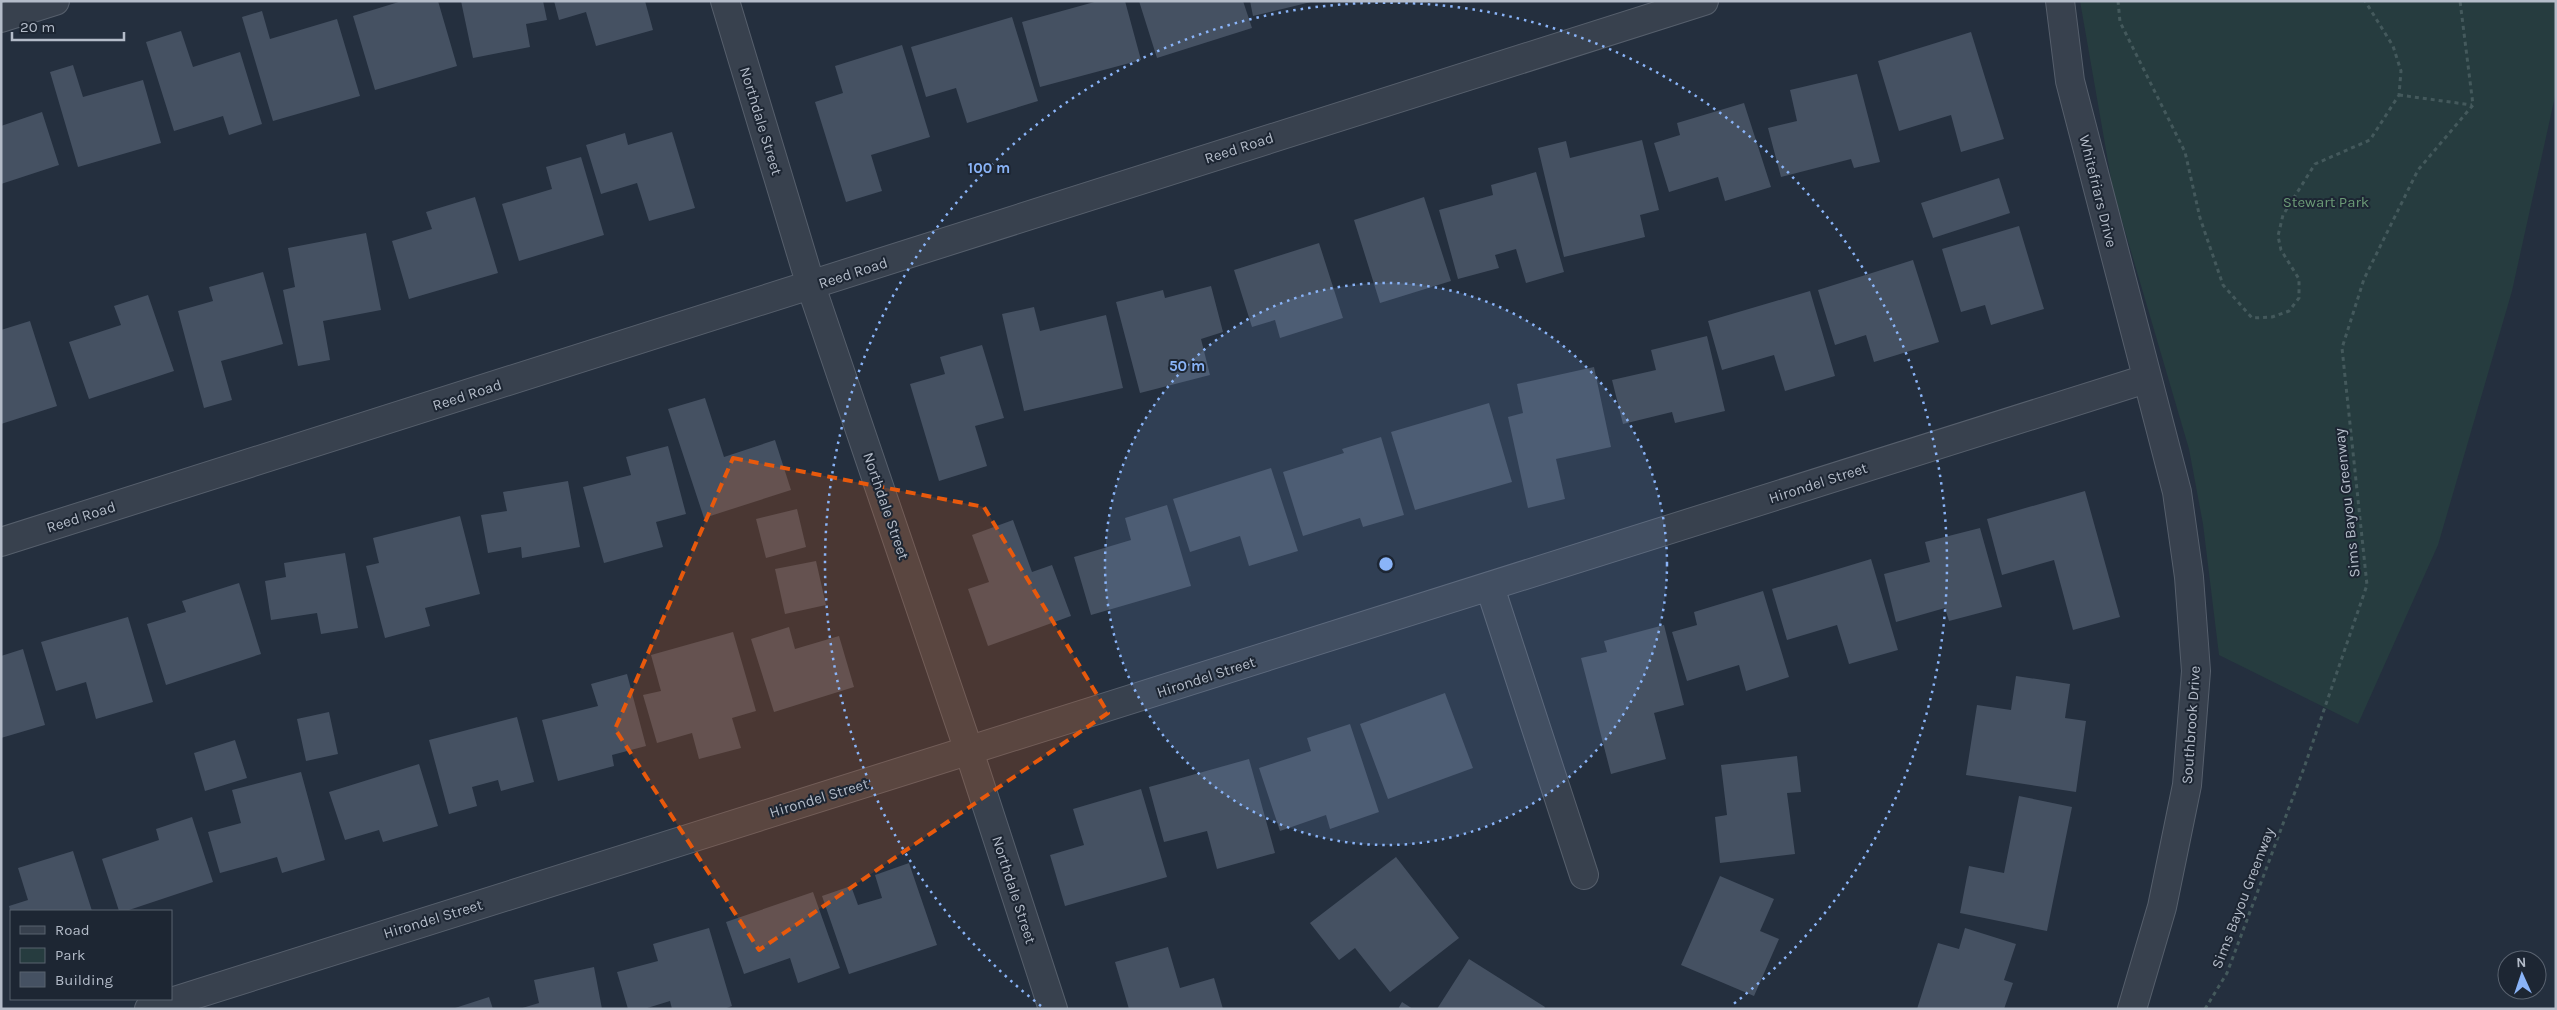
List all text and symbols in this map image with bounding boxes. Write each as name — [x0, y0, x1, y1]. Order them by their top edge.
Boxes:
scale bar — [12, 10, 125, 42]
text: 20 m — [20, 18, 55, 36]
street label: Northdale Street — [736, 65, 786, 178]
street label: Reed Road — [1202, 128, 1276, 168]
street label: Whitefriars Drive — [2075, 133, 2121, 249]
text: 100 m — [968, 159, 1010, 177]
park label: Stewart Park — [2283, 193, 2369, 211]
street label: Reed Road — [816, 253, 890, 293]
text: 50 m — [1169, 357, 1205, 375]
street label: Reed Road — [430, 375, 504, 415]
street label: Sims Bayou Greenway — [2330, 427, 2364, 579]
street label: Northdale Street — [859, 450, 913, 562]
street label: Hirondel Street — [1766, 458, 1870, 507]
street label: Reed Road — [44, 497, 118, 537]
centre of rings — [1377, 555, 1395, 573]
street label: Hirondel Street — [1154, 652, 1258, 701]
street label: Southbrook Drive — [2178, 665, 2204, 785]
street label: Hirondel Street — [767, 774, 871, 822]
street label: Sims Bayou Greenway — [2208, 825, 2278, 971]
street label: Northdale Street — [988, 834, 1040, 947]
street label: Hirondel Street — [381, 895, 485, 943]
legend — [10, 910, 172, 1000]
text: Road — [55, 921, 90, 939]
text: Park — [55, 946, 85, 964]
north arrow — [2497, 950, 2547, 1000]
text: N — [2516, 954, 2527, 971]
text: Building — [55, 971, 113, 989]

